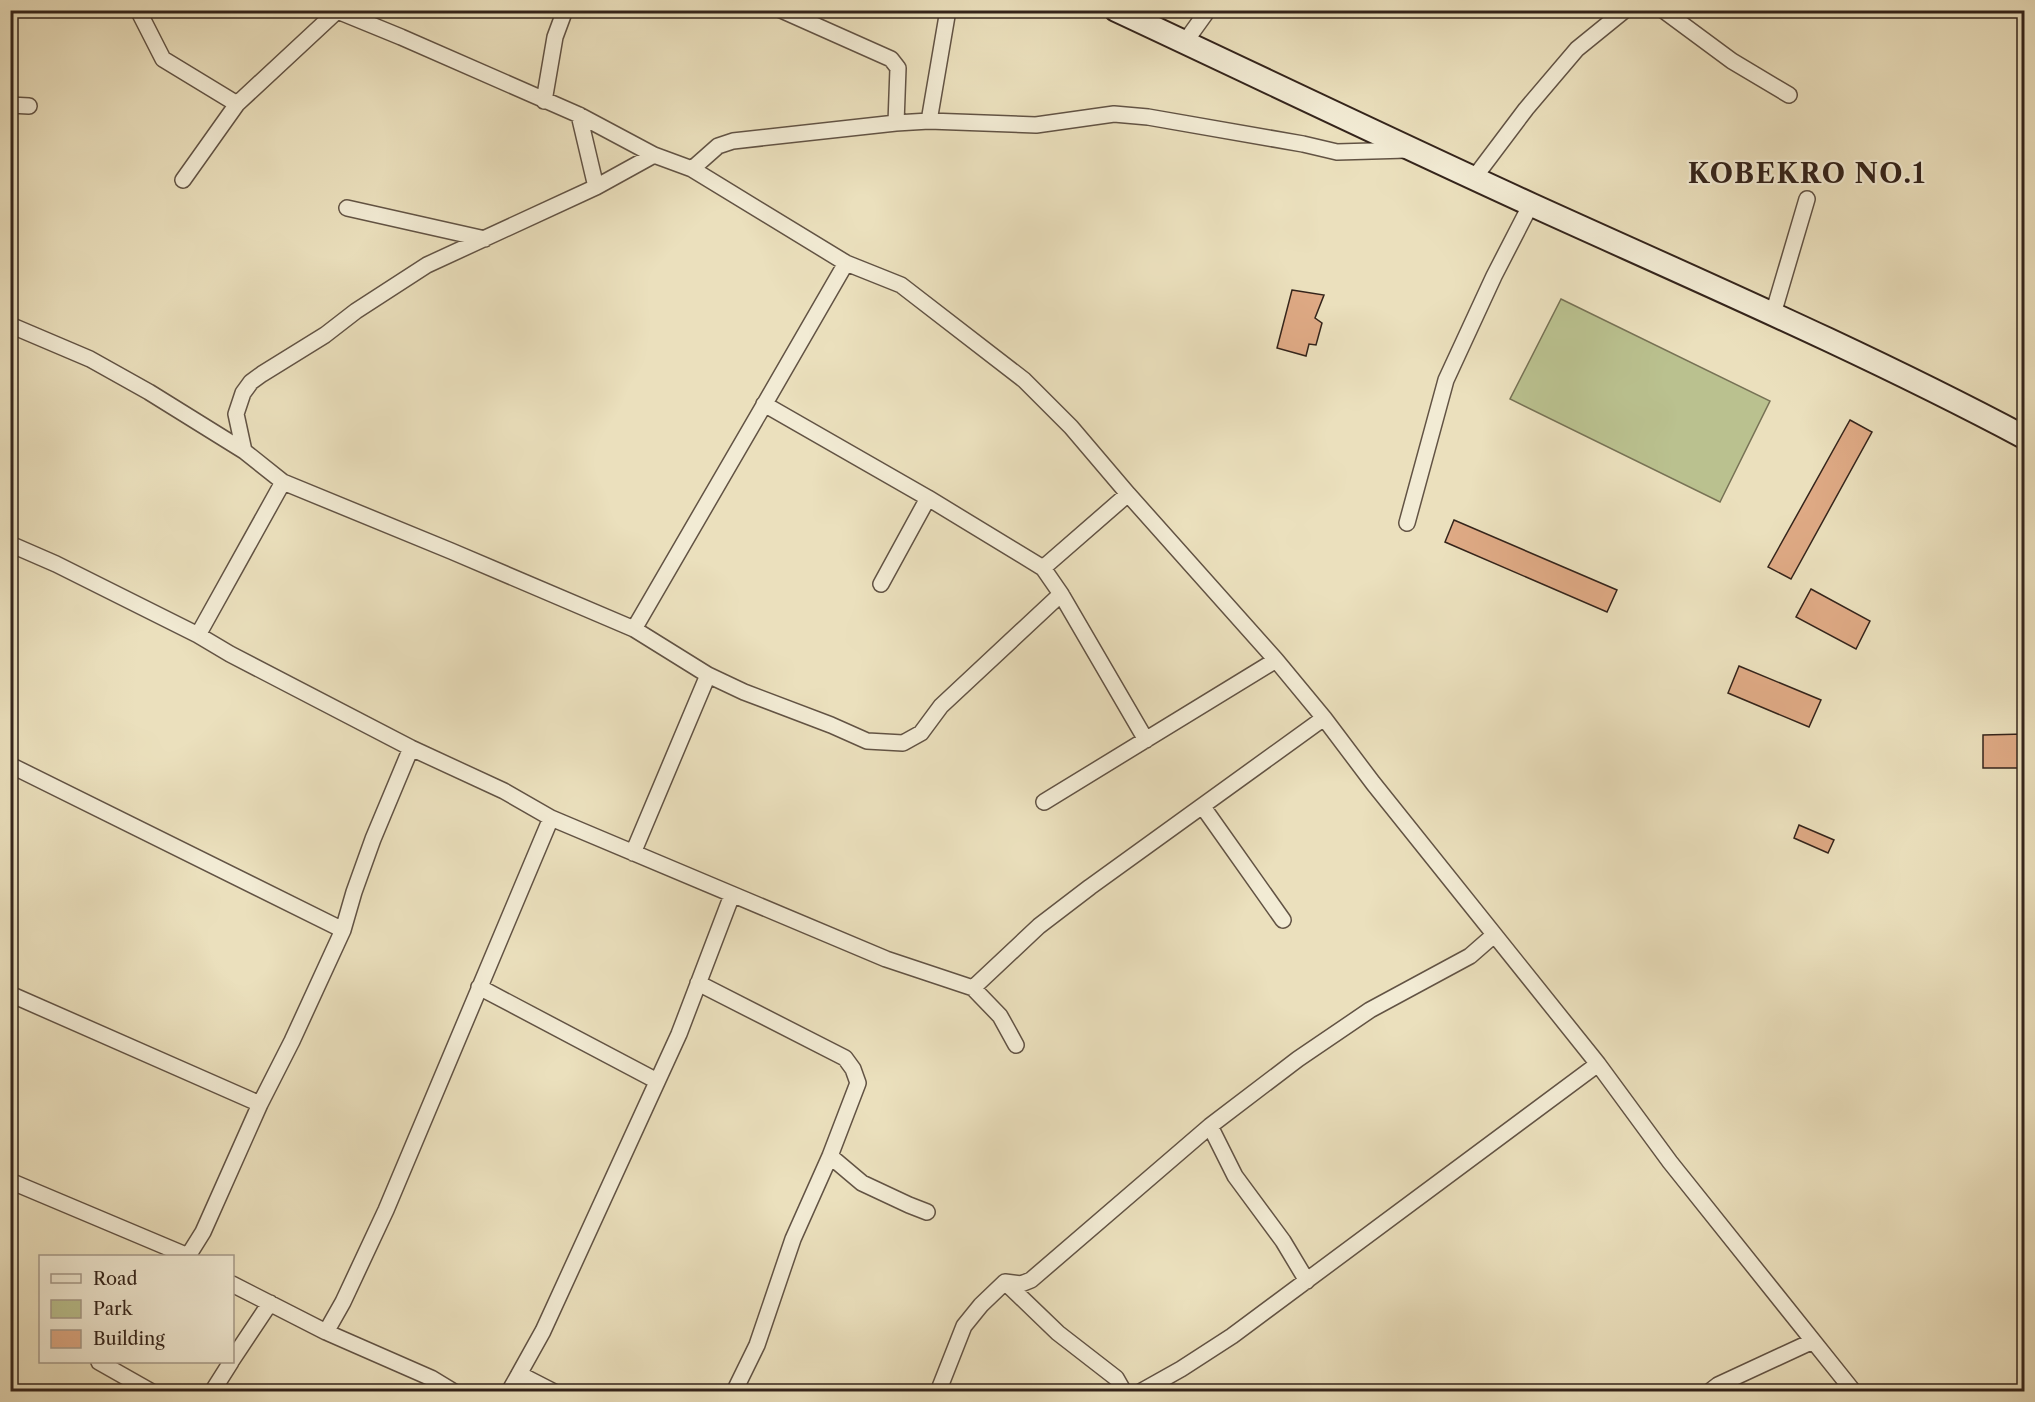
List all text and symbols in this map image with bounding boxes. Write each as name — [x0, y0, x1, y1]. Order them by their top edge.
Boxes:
district label: KOBEKRO NO.1 — [1688, 157, 1926, 190]
legend — [39, 1255, 234, 1363]
text: Road — [93, 1268, 138, 1290]
text: Park — [93, 1298, 134, 1320]
text: Building — [93, 1328, 165, 1350]

